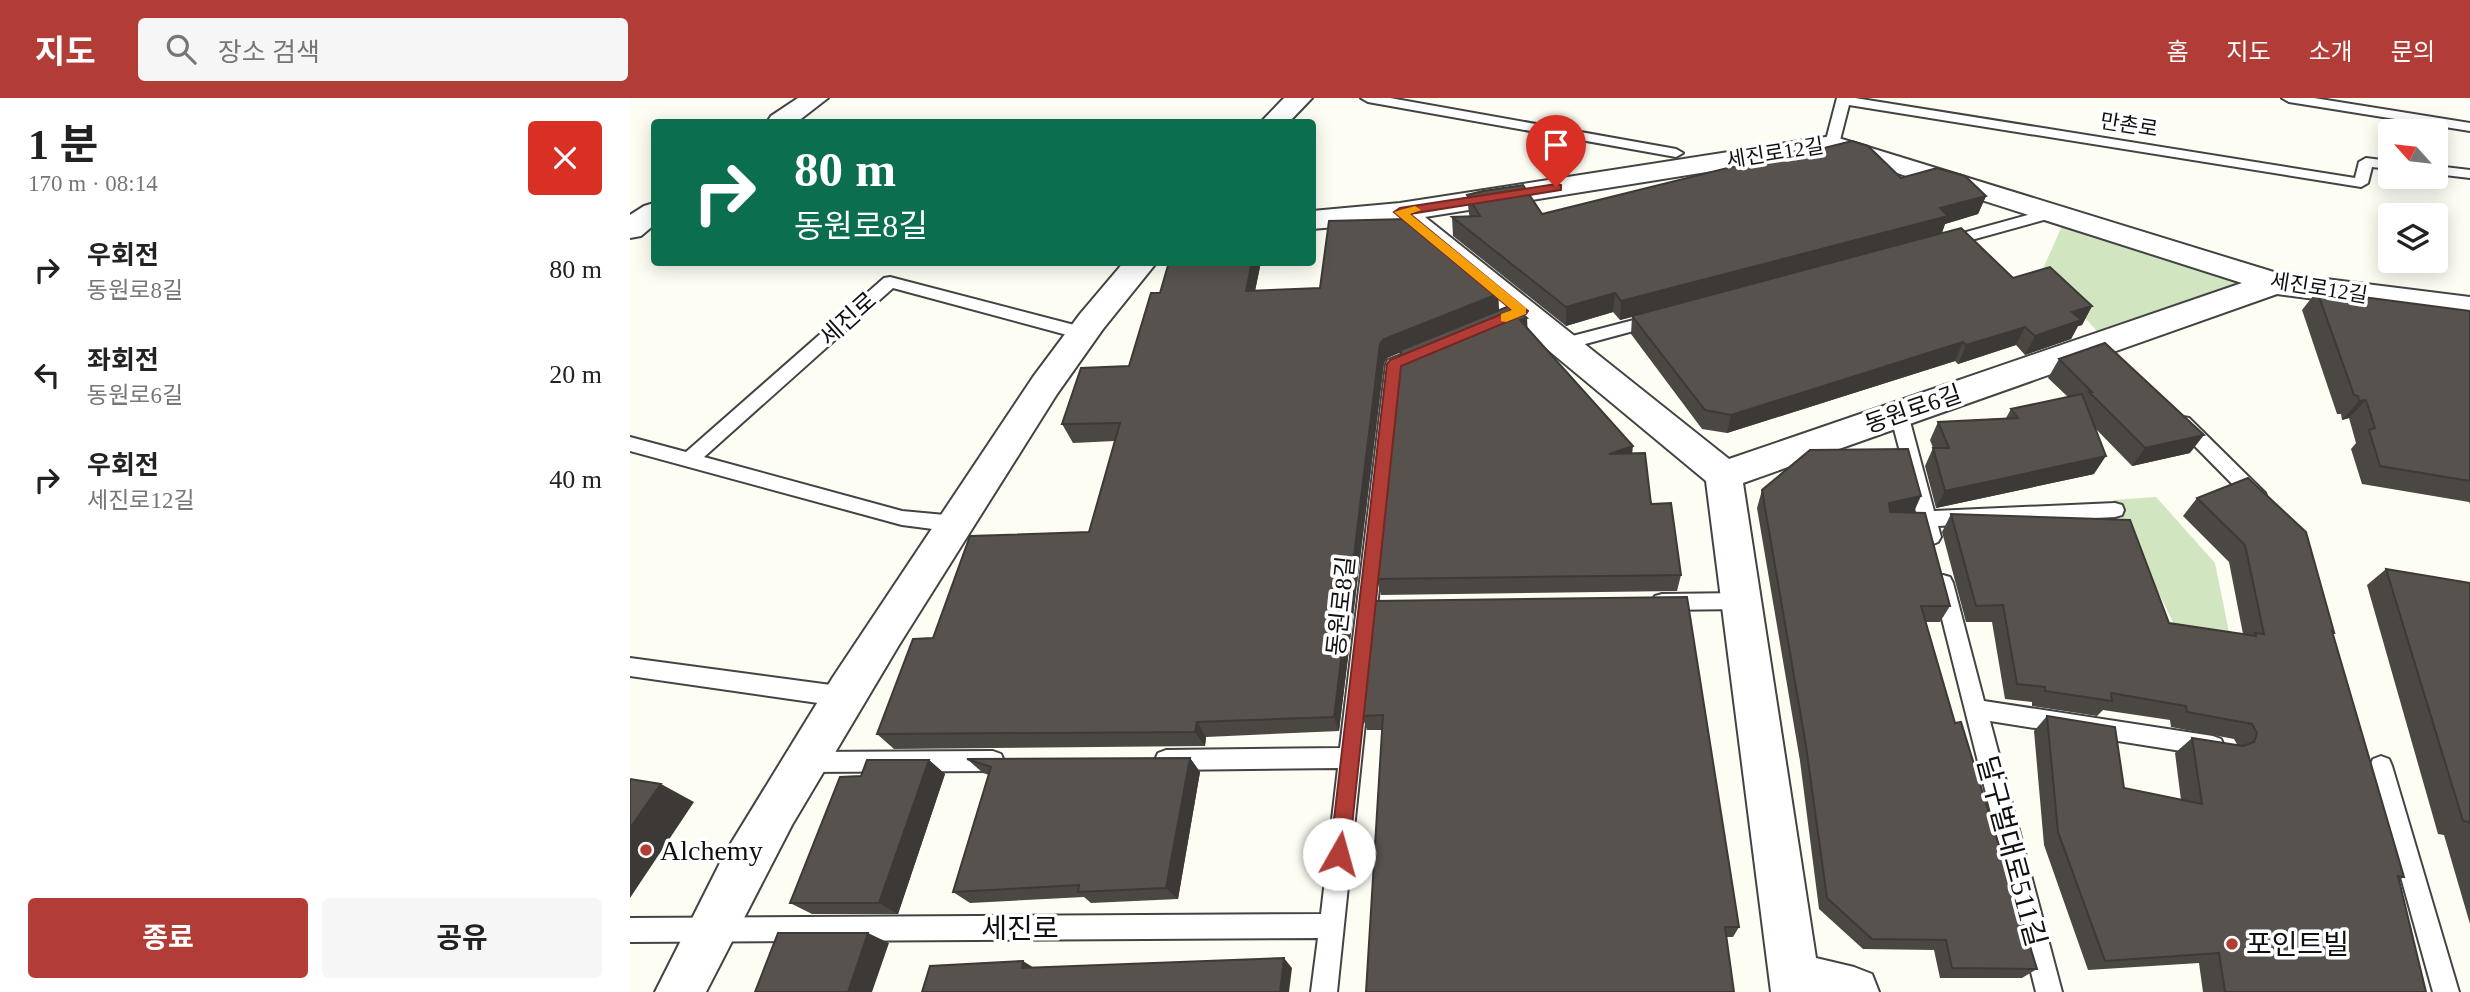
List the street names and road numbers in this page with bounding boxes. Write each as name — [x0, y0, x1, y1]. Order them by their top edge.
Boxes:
street label: 만촌로 — [2098, 109, 2160, 141]
street label: 세진로12길 — [1725, 133, 1825, 173]
street label: 세진로12길 — [2269, 268, 2369, 308]
street label: 세진로 — [815, 287, 881, 351]
street label: 동원로6길 — [1861, 380, 1965, 438]
street label: 동원로8길 — [1323, 555, 1359, 657]
street label: 달구벌대로511길 — [1971, 753, 2052, 950]
street label: 세진로 — [981, 913, 1059, 944]

